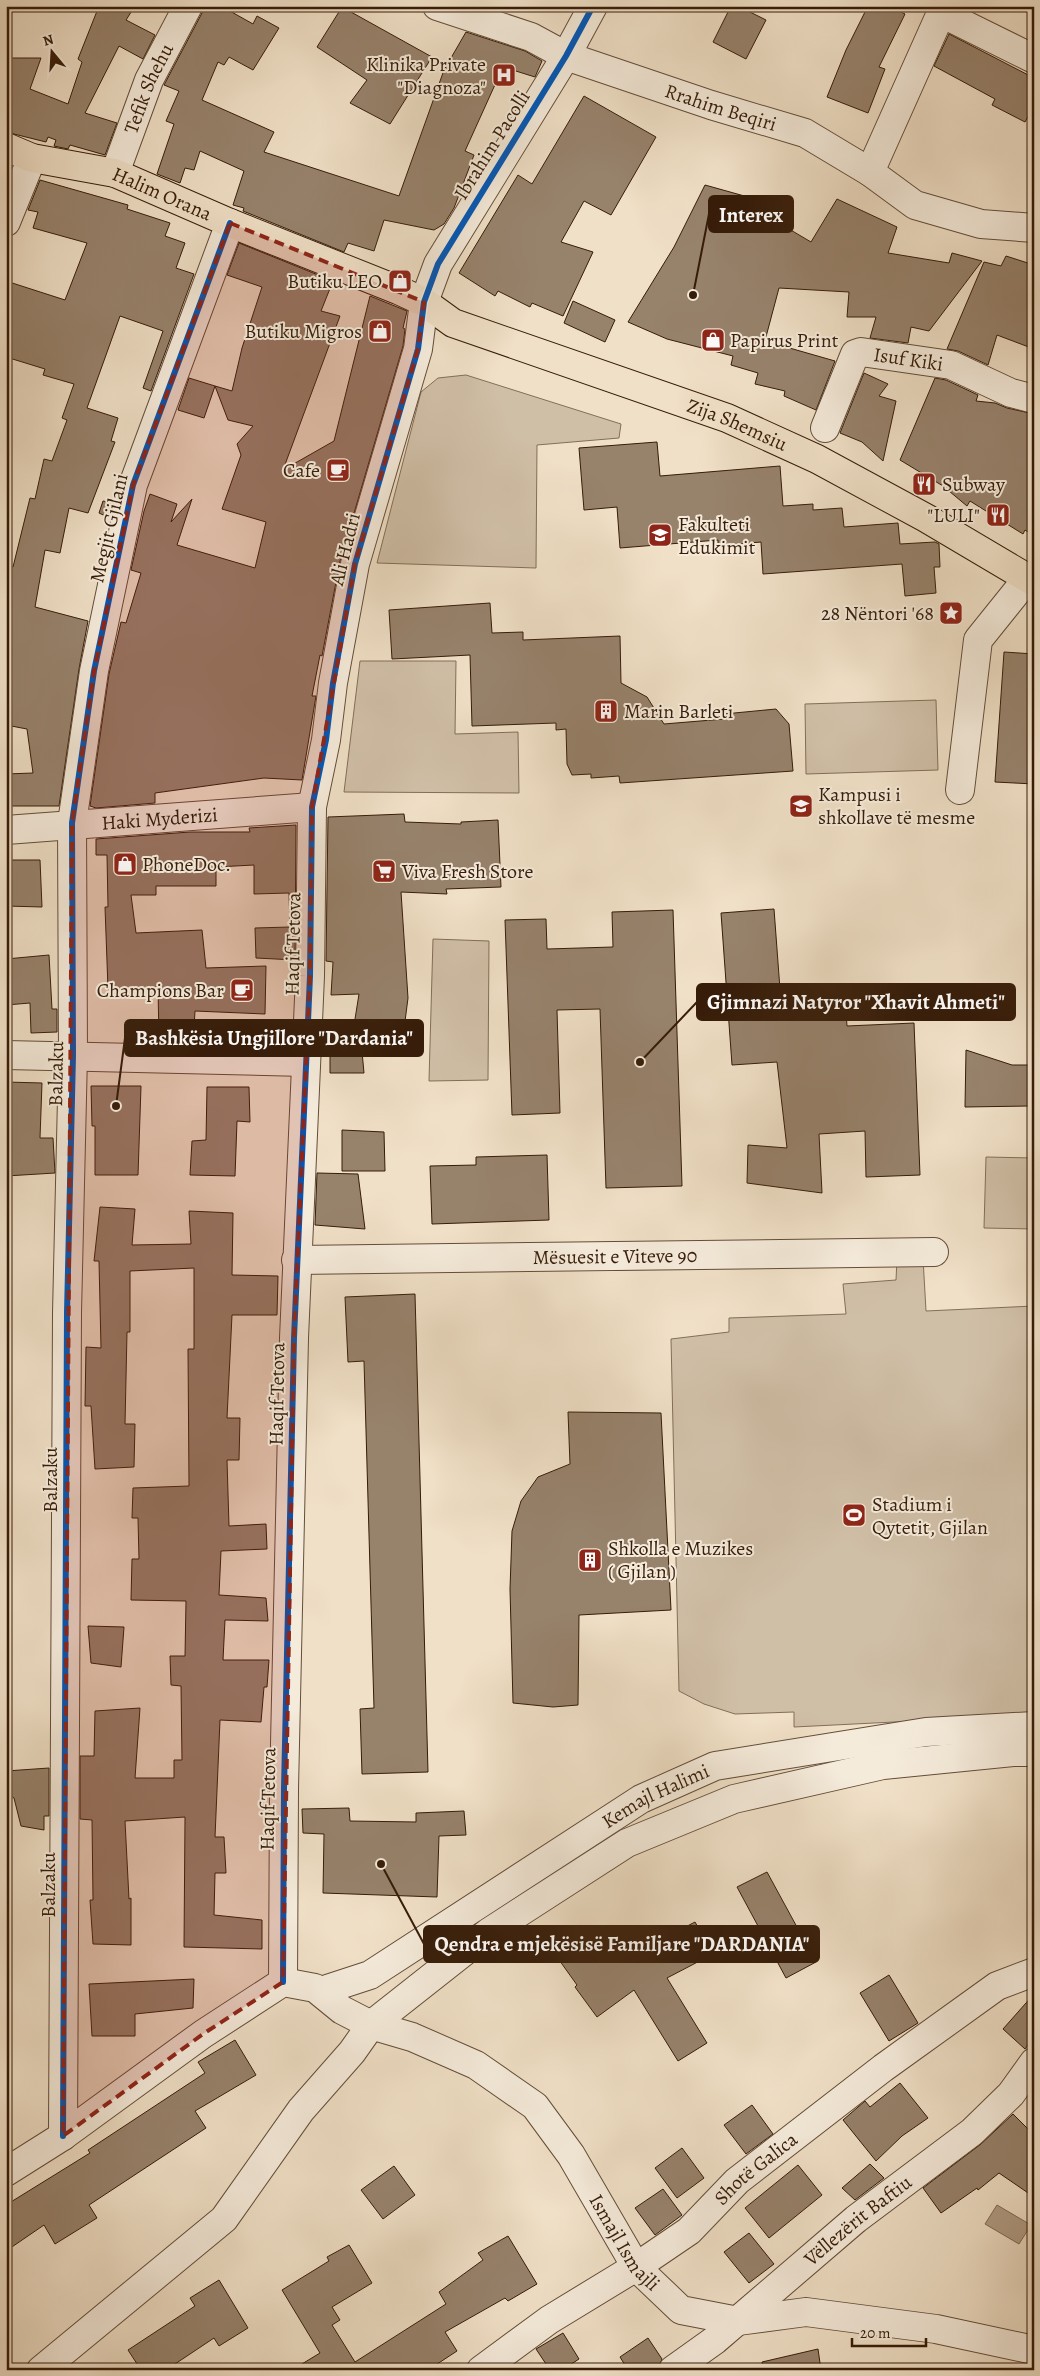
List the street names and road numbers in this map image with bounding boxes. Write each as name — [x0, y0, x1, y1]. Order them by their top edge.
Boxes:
street label: Tefik Shehu — [117, 38, 180, 137]
street label: Rrahim Beqiri — [661, 77, 780, 137]
street label: Ibrahim Pacolli — [448, 85, 536, 205]
street label: Halim Orana — [108, 160, 217, 227]
street label: Isuf Kiki — [872, 340, 945, 377]
street label: Zija Shemsiu — [683, 392, 792, 457]
street label: Megjit Gjilani — [83, 471, 135, 585]
street label: Ali Hadri — [323, 510, 367, 589]
street label: Haki Myderizi — [100, 801, 219, 836]
street label: Haqif Tetova — [279, 891, 307, 996]
street label: Balzaku — [42, 1041, 70, 1107]
street label: Mësuesit e Viteve 90 — [533, 1241, 697, 1271]
street label: Haqif Tetova — [263, 1341, 291, 1446]
street label: Balzaku — [37, 1447, 64, 1513]
street label: Haqif Tetova — [254, 1746, 282, 1851]
street label: Kemajl Halimi — [596, 1757, 713, 1835]
street label: Balzaku — [35, 1852, 62, 1918]
street label: Shotë Galica — [708, 2125, 803, 2211]
street label: Vëllezërit Baftiu — [797, 2168, 917, 2272]
street label: Ismajl Ismajli — [583, 2189, 666, 2297]

